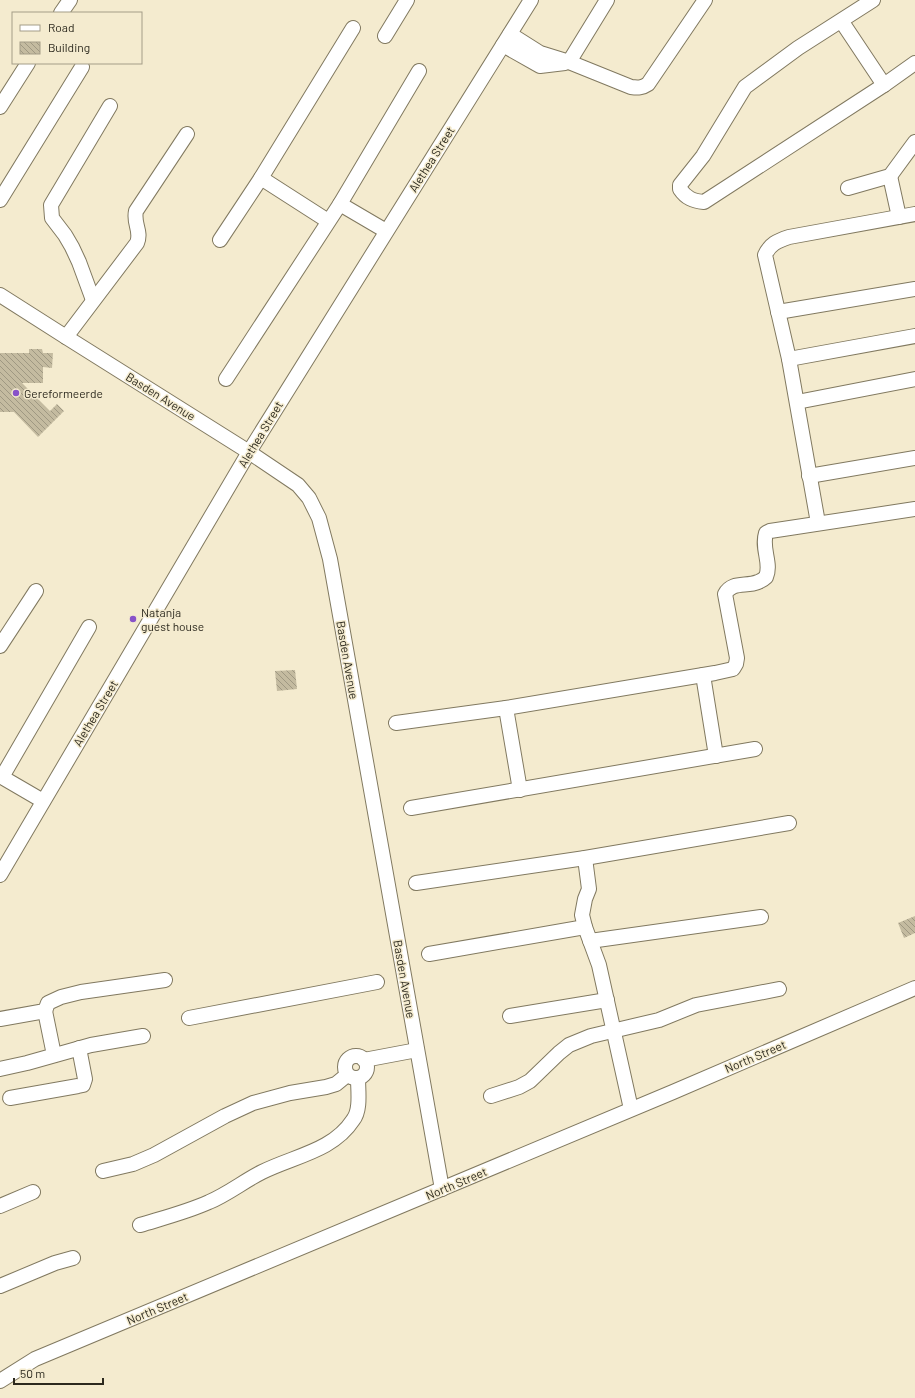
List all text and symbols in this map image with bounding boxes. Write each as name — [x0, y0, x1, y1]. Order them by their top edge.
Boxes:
legend — [12, 12, 142, 64]
text: Road — [48, 20, 75, 34]
text: Building — [48, 40, 90, 54]
street label: Alethea Street — [405, 124, 457, 194]
street label: Basden Avenue — [124, 369, 198, 423]
place label: Gereformeerde — [24, 386, 103, 400]
marker: Gereformeerde — [11, 388, 21, 398]
street label: Alethea Street — [235, 398, 285, 470]
place label: Natanja guest house — [141, 605, 204, 633]
marker: Natanja guest house — [128, 614, 138, 624]
street label: Basden Avenue — [334, 620, 362, 700]
street label: Alethea Street — [70, 677, 120, 749]
street label: Basden Avenue — [391, 939, 419, 1019]
street label: North Street — [722, 1037, 788, 1075]
street label: North Street — [423, 1164, 489, 1202]
street label: North Street — [124, 1289, 190, 1327]
scale bar — [14, 1360, 103, 1386]
text: 50 m — [20, 1366, 45, 1380]

